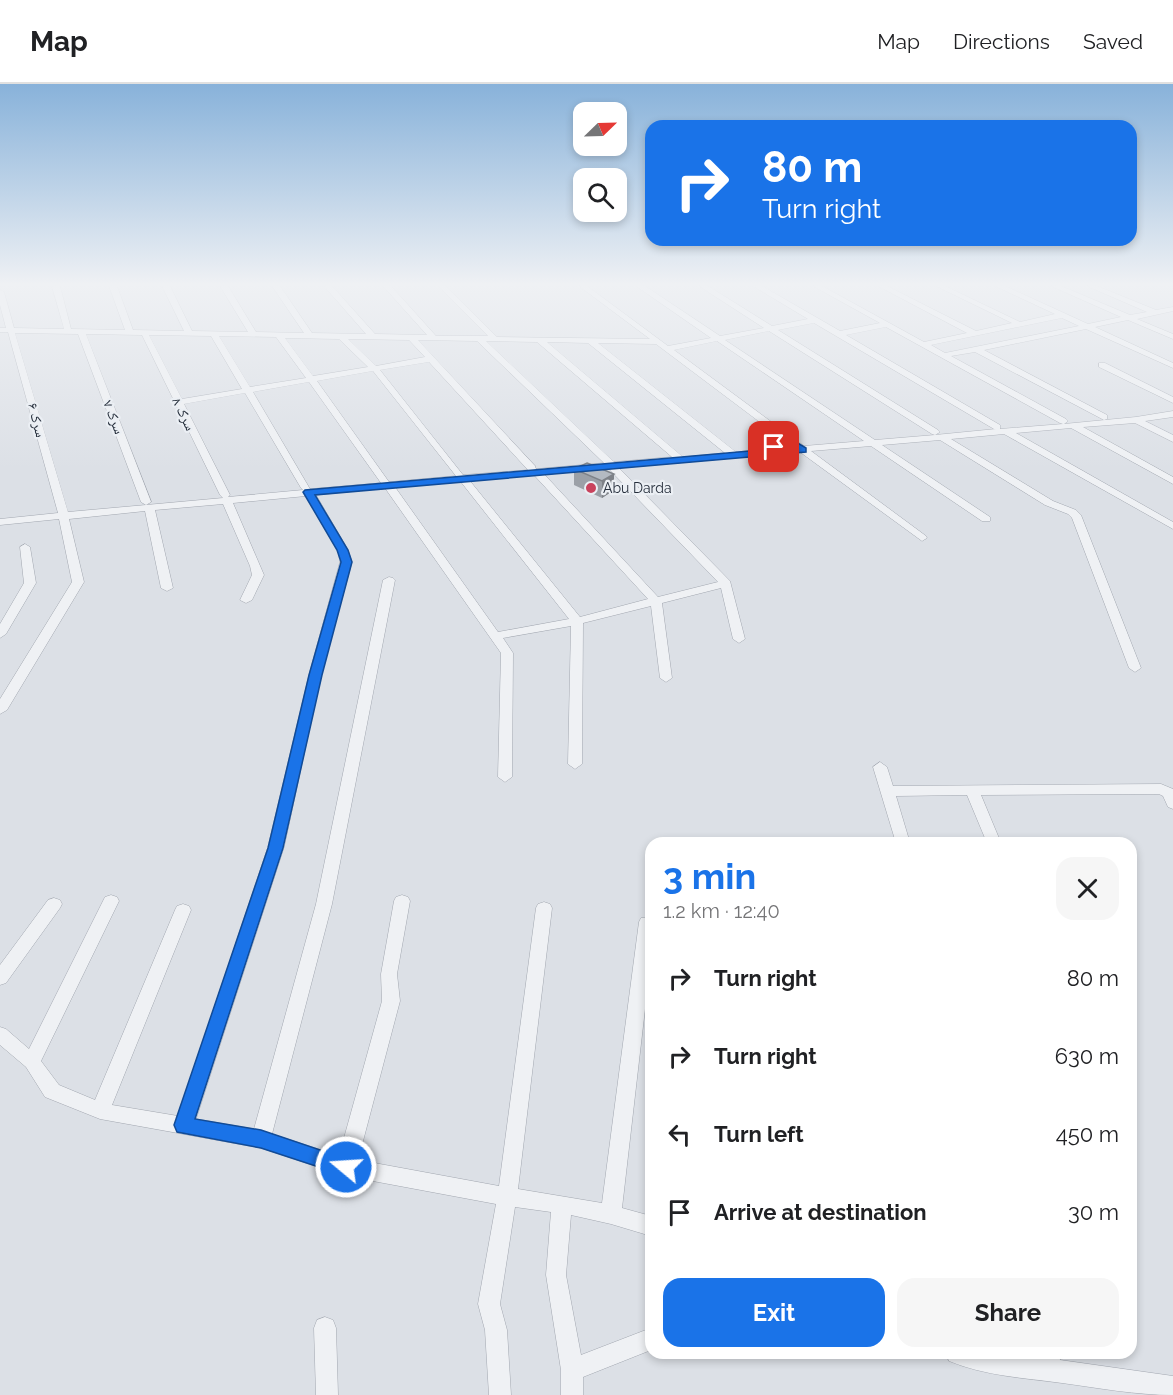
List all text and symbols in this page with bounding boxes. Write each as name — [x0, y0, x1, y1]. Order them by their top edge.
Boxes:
text: Map — [30, 25, 88, 58]
text: Map — [877, 29, 920, 54]
text: Directions — [953, 29, 1050, 54]
text: Saved — [1083, 29, 1143, 54]
north arrow — [573, 102, 627, 156]
map controls — [573, 102, 627, 222]
text: 80 m — [762, 143, 862, 192]
icon: right — [663, 144, 741, 222]
button: search — [573, 168, 627, 222]
text: Turn right — [762, 193, 881, 224]
street label: سرک ۸ — [168, 395, 199, 434]
street label: سرک ۷ — [99, 398, 128, 436]
street label: سرک ۶ — [24, 401, 49, 439]
pin — [748, 421, 799, 472]
icon: arrive — [757, 430, 790, 463]
place label: Abu Darda — [603, 480, 672, 496]
marker: Abu Darda — [584, 481, 598, 495]
text: 3 min — [663, 855, 756, 897]
button: close — [1056, 857, 1119, 920]
text: 1.2 km · 12:40 — [663, 899, 780, 923]
icon: right — [663, 962, 696, 995]
text: Turn right — [714, 965, 817, 991]
text: 80 m — [1067, 965, 1119, 991]
icon: right — [663, 1040, 696, 1073]
text: Turn right — [714, 1043, 817, 1069]
text: 630 m — [1055, 1043, 1119, 1069]
icon: left — [663, 1118, 696, 1151]
text: Turn left — [714, 1121, 804, 1147]
text: 450 m — [1056, 1121, 1119, 1147]
position arrow — [314, 1135, 378, 1199]
icon: arrive — [663, 1196, 696, 1229]
text: Arrive at destination — [714, 1199, 927, 1225]
text: 30 m — [1068, 1199, 1119, 1225]
button: Exit — [663, 1278, 885, 1347]
button: Share — [897, 1278, 1119, 1347]

